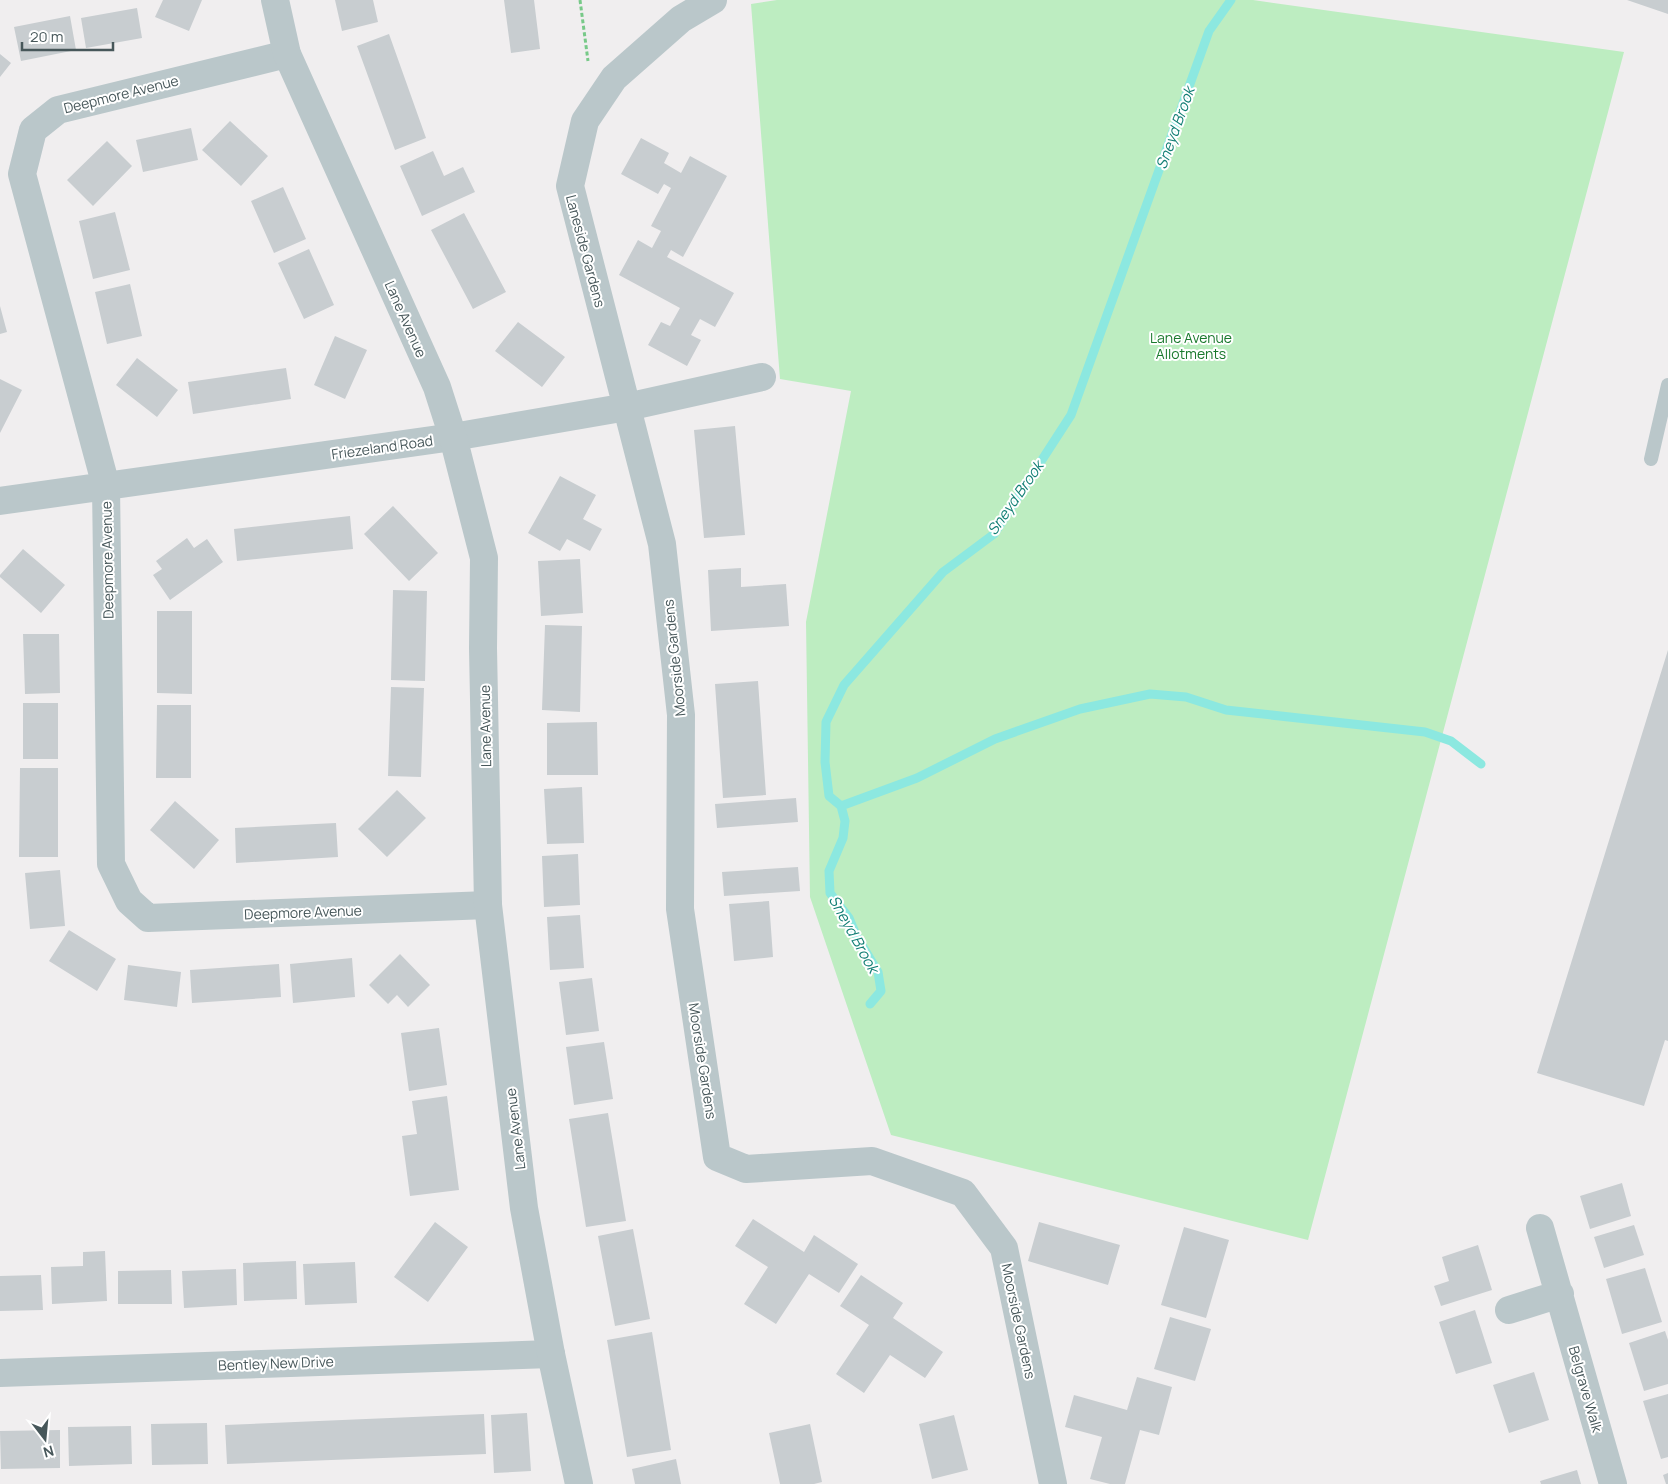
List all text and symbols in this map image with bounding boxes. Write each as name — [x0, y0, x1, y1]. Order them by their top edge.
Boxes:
scale bar — [22, 20, 114, 52]
text: 20 m — [30, 26, 63, 47]
street label: Deepmore Avenue — [62, 71, 180, 117]
water label: Sneyd Brook — [1150, 82, 1200, 172]
street label: Laneside Gardens — [562, 193, 610, 309]
street label: Lane Avenue — [381, 278, 431, 360]
park label: Lane Avenue Allotments — [1150, 328, 1232, 363]
street label: Friezeland Road — [330, 430, 434, 464]
water label: Sneyd Brook — [982, 455, 1050, 539]
street label: Deepmore Avenue — [96, 501, 118, 619]
street label: Moorside Gardens — [658, 599, 690, 717]
street label: Lane Avenue — [475, 685, 495, 767]
water label: Sneyd Brook — [824, 891, 885, 979]
street label: Deepmore Avenue — [244, 900, 362, 924]
street label: Moorside Gardens — [684, 1001, 722, 1121]
street label: Lane Avenue — [501, 1087, 529, 1171]
street label: Moorside Gardens — [997, 1262, 1041, 1380]
street label: Belgrave Walk — [1565, 1344, 1608, 1435]
street label: Bentley New Drive — [218, 1351, 334, 1375]
north arrow — [20, 1414, 70, 1464]
text: N — [41, 1441, 56, 1462]

